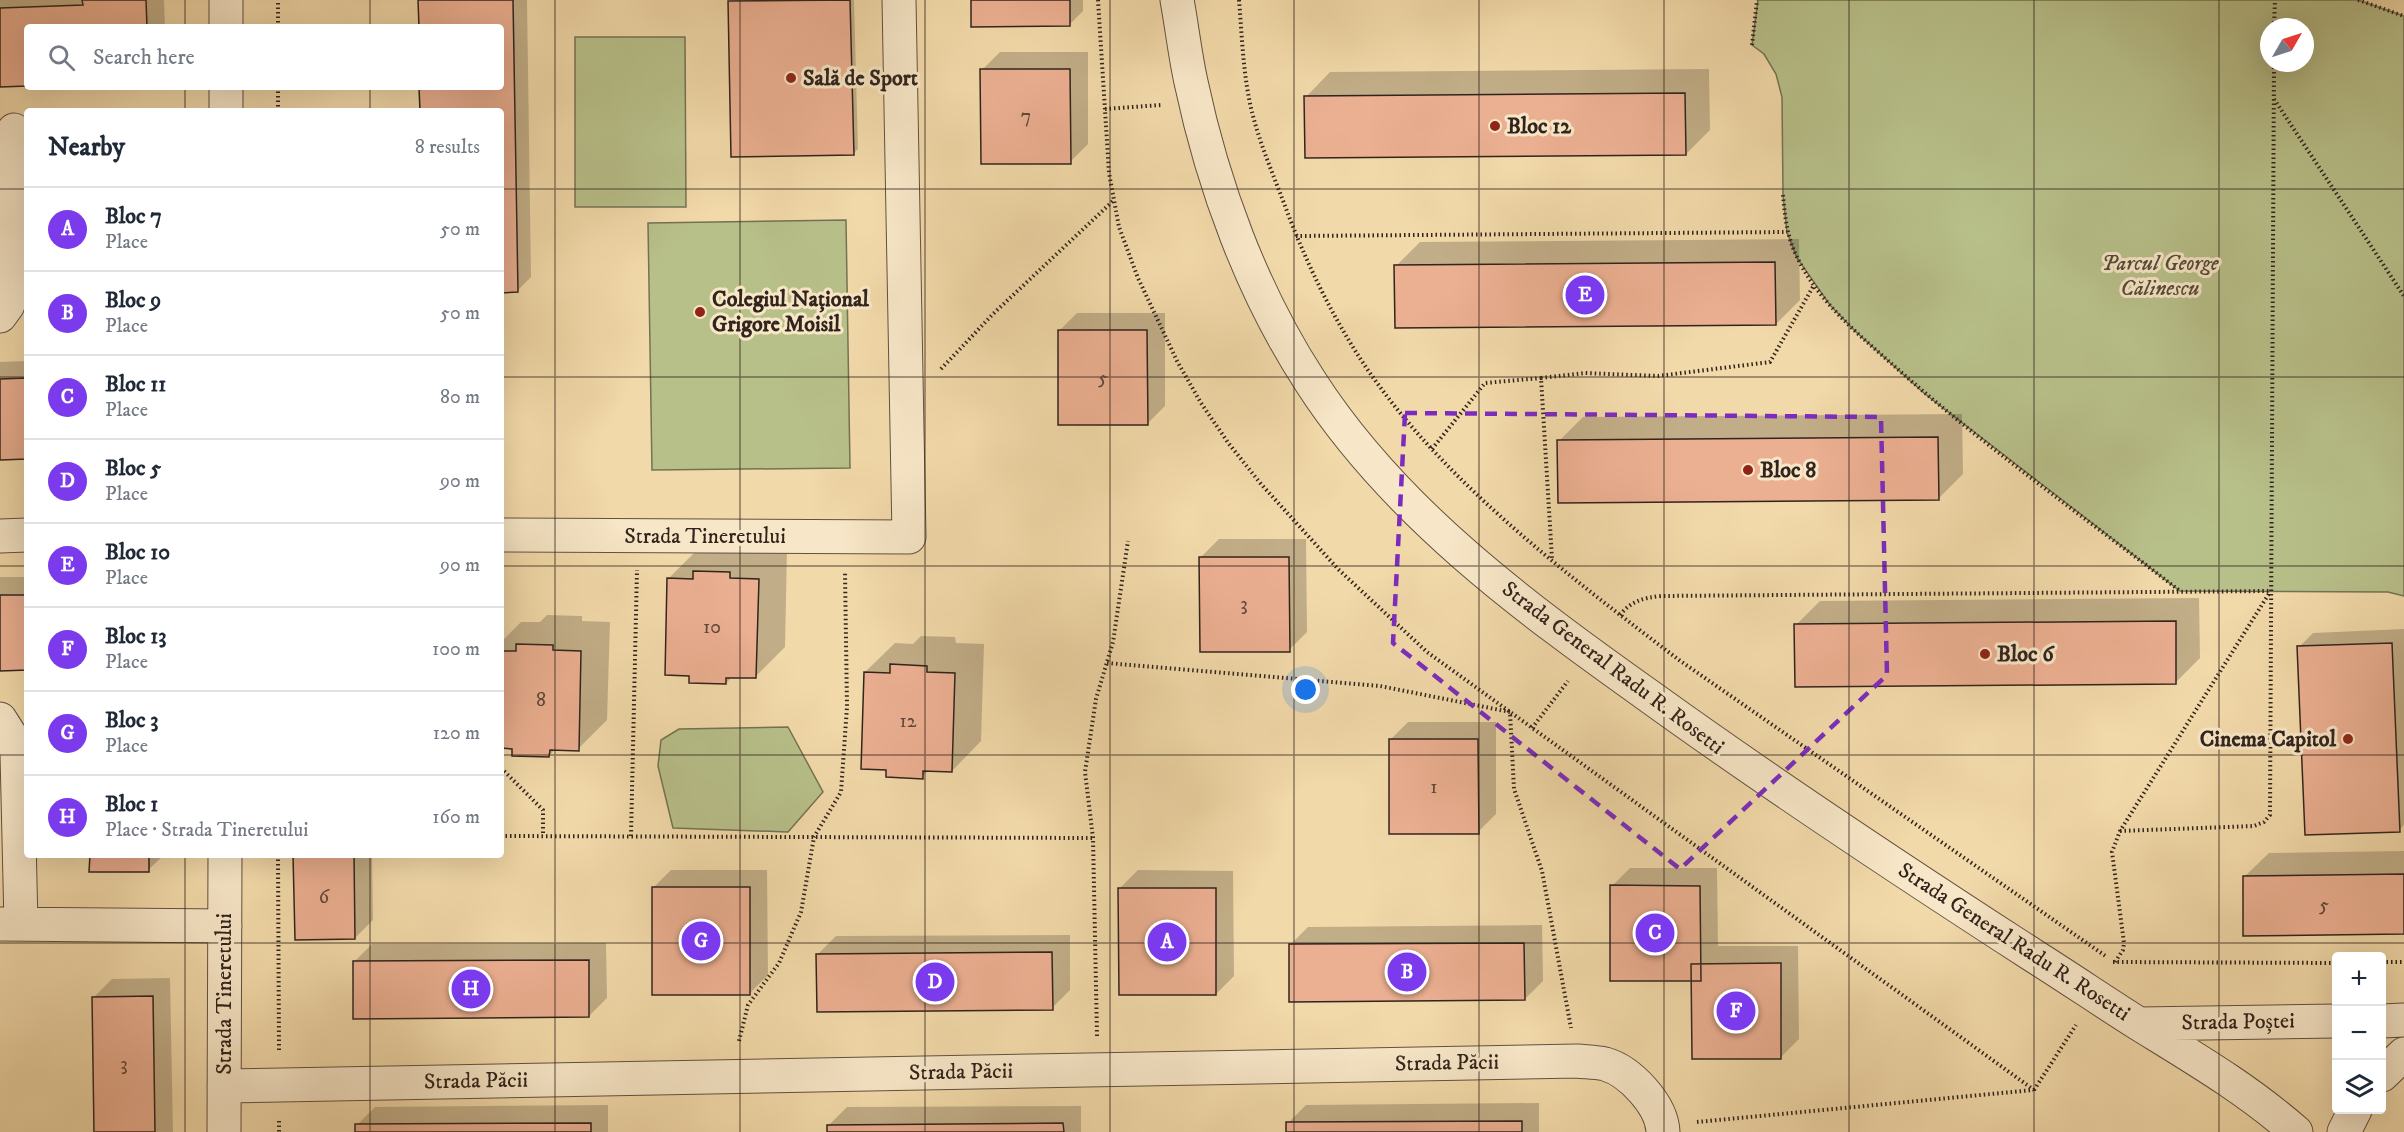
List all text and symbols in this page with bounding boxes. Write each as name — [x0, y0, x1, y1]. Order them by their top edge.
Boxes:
north arrow — [2260, 18, 2314, 72]
search box — [24, 24, 504, 90]
icon: search — [45, 41, 78, 74]
text: Search here — [93, 44, 195, 71]
place label: Sală de Sport — [803, 65, 918, 92]
marker: Sală de Sport — [784, 71, 798, 85]
house number: 7 — [1021, 104, 1031, 129]
place label: Bloc 12 — [1507, 113, 1572, 140]
marker: Bloc 12 — [1488, 119, 1502, 133]
text: Nearby — [48, 131, 125, 164]
text: 8 results — [415, 135, 480, 160]
text: Bloc 7 — [105, 203, 162, 230]
text: A — [61, 217, 74, 242]
text: 50 m — [440, 217, 480, 242]
text: Place — [105, 230, 148, 255]
park label: Parcul George Călinescu — [2101, 250, 2219, 302]
pin: E — [1566, 272, 1604, 318]
place label: Colegiul Național Grigore Moisil — [712, 286, 869, 338]
text: Bloc 9 — [105, 287, 161, 314]
text: B — [61, 301, 74, 326]
text: 50 m — [440, 301, 480, 326]
marker: Colegiul Național Grigore Moisil — [693, 305, 707, 319]
text: Place — [105, 314, 148, 339]
house number: 5 — [1098, 366, 1108, 391]
text: Bloc 11 — [105, 371, 166, 398]
text: C — [61, 385, 74, 410]
text: 80 m — [440, 385, 480, 410]
text: Place — [105, 398, 148, 423]
text: Bloc 5 — [105, 455, 161, 482]
place label: Bloc 8 — [1760, 457, 1816, 484]
marker: Bloc 8 — [1741, 463, 1755, 477]
text: D — [60, 469, 75, 494]
text: 90 m — [440, 469, 480, 494]
text: Place — [105, 482, 148, 507]
street label: Strada Tineretului — [624, 523, 786, 550]
text: Bloc 10 — [105, 539, 170, 566]
text: E — [60, 553, 75, 578]
text: 90 m — [440, 553, 480, 578]
text: Place — [105, 566, 148, 591]
street label: Strada General Radu R. Rosetti — [1497, 576, 1729, 760]
house number: 3 — [1240, 592, 1248, 617]
house number: 10 — [703, 615, 721, 640]
text: Bloc 13 — [105, 623, 167, 650]
text: F — [61, 637, 74, 662]
text: 100 m — [432, 637, 480, 662]
place label: Bloc 6 — [1997, 641, 2055, 668]
marker: Bloc 6 — [1978, 647, 1992, 661]
text: Place — [105, 650, 148, 675]
your location — [1291, 675, 1320, 704]
house number: 8 — [536, 688, 546, 713]
text: Bloc 3 — [105, 707, 158, 734]
house number: 12 — [899, 709, 917, 734]
text: G — [61, 721, 74, 746]
text: 120 m — [433, 721, 480, 746]
place label: Cinema Capitol — [2200, 726, 2336, 753]
marker: Cinema Capitol — [2341, 732, 2355, 746]
text: Place — [105, 734, 148, 759]
house number: 1 — [1430, 775, 1438, 800]
text: Bloc 1 — [105, 791, 158, 818]
text: H — [59, 805, 76, 830]
text: 160 m — [432, 805, 480, 830]
text: Place · Strada Tineretului — [105, 818, 308, 843]
street label: Strada General Radu R. Rosetti — [1893, 857, 2135, 1027]
house number: 6 — [319, 885, 330, 910]
house number: 5 — [2319, 893, 2329, 918]
pin: C — [1636, 910, 1674, 956]
street label: Strada Tineretului — [211, 913, 238, 1075]
pin: G — [682, 918, 720, 964]
pin: A — [1148, 920, 1186, 964]
pin: B — [1388, 950, 1426, 994]
map controls — [2332, 952, 2386, 1114]
button: + — [2332, 952, 2386, 1006]
pin: D — [916, 960, 954, 1004]
pin: H — [452, 966, 490, 1012]
pin: F — [1716, 988, 1756, 1034]
button: − — [2332, 1006, 2386, 1060]
street label: Strada Poștei — [2181, 1008, 2295, 1036]
street label: Strada Păcii — [1395, 1049, 1499, 1077]
house number: 3 — [120, 1052, 128, 1077]
street label: Strada Păcii — [909, 1058, 1013, 1086]
button: layers — [2332, 1060, 2386, 1114]
street label: Strada Păcii — [424, 1067, 528, 1095]

